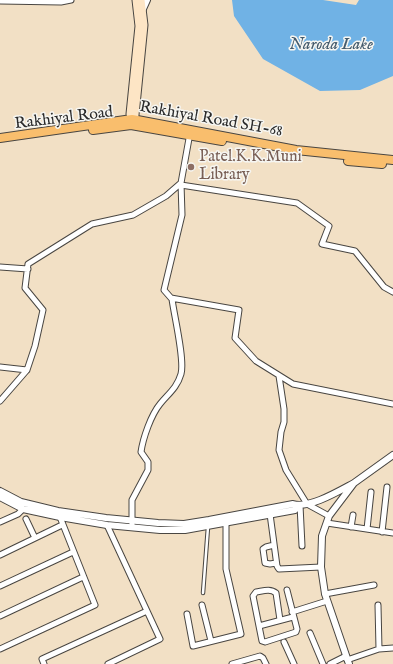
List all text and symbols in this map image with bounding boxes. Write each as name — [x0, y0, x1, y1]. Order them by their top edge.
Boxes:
water label: Naroda Lake — [289, 36, 373, 56]
street label: Rakhiyal Road SH-68 — [138, 98, 284, 142]
street label: Rakhiyal Road — [14, 103, 114, 135]
place label: Patel.K.K.Muni Library — [199, 148, 302, 186]
marker: Patel.K.K.Muni Library — [186, 162, 196, 172]

